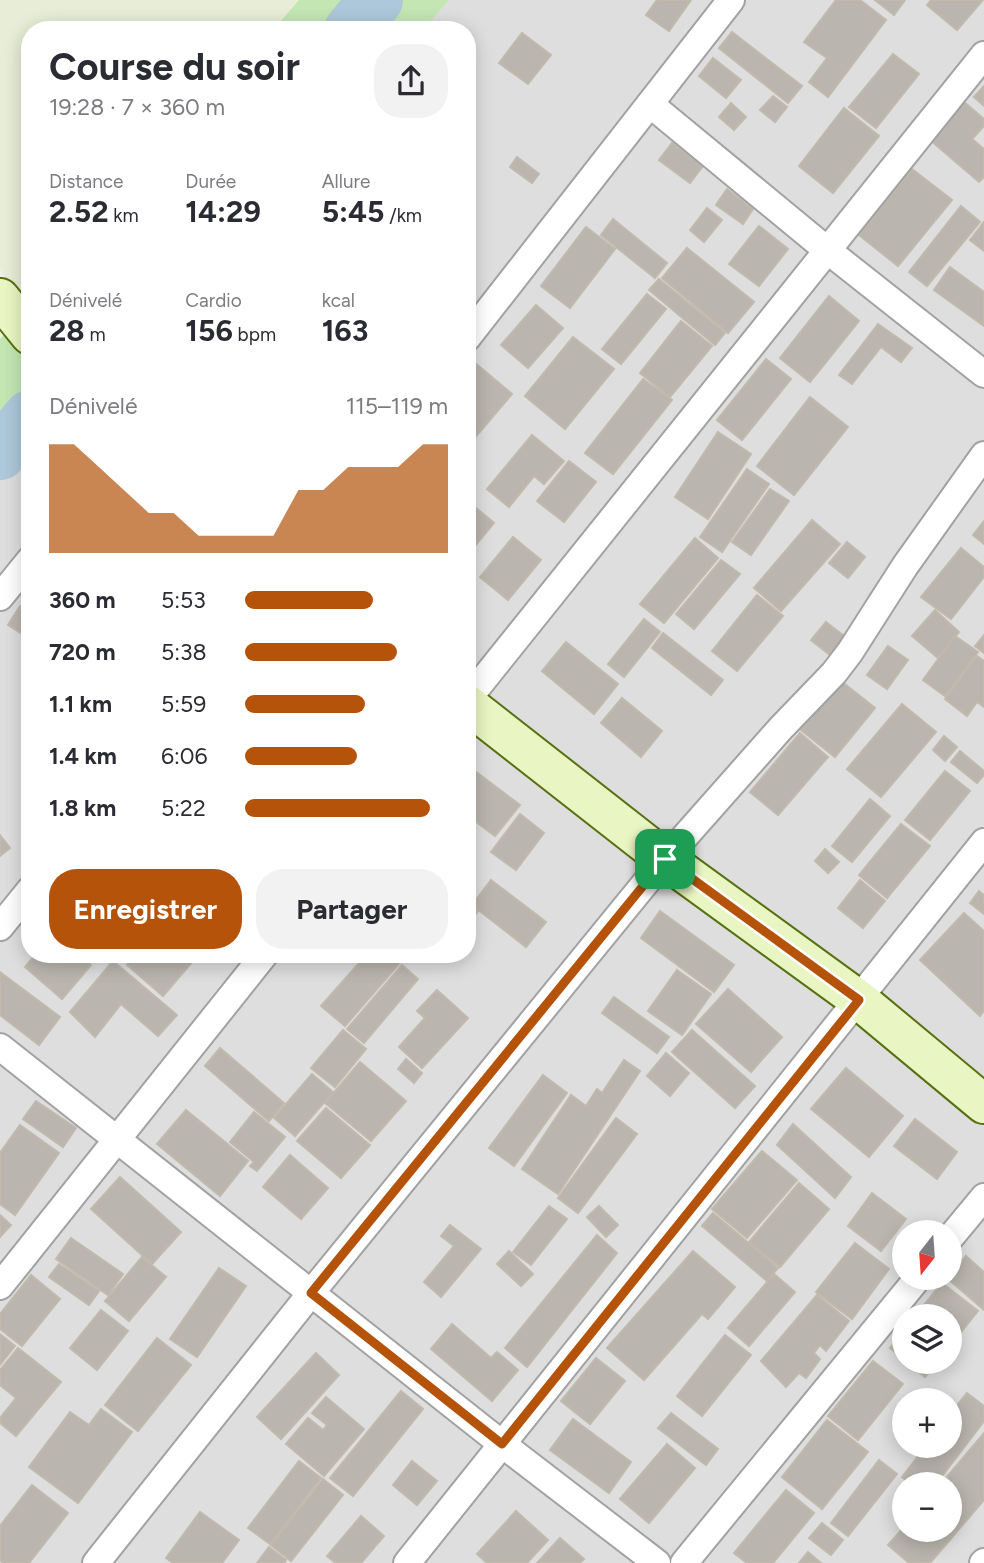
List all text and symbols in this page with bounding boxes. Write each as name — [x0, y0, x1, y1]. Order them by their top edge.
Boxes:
text: Course du soir — [49, 44, 300, 90]
button: share — [374, 44, 448, 118]
text: 19:28 · 7 × 360 m — [49, 93, 225, 121]
text: Distance — [49, 170, 123, 193]
text: Durée — [185, 170, 236, 193]
text: Allure — [322, 170, 370, 193]
text: 2.52 — [49, 193, 109, 230]
text: 14:29 — [185, 193, 261, 230]
text: 5:45 — [322, 193, 385, 230]
text: km — [109, 204, 139, 227]
text: /km — [385, 204, 422, 227]
text: Dénivelé — [49, 289, 122, 312]
text: Cardio — [185, 289, 242, 312]
text: kcal — [322, 289, 355, 312]
text: 28 — [49, 312, 85, 349]
text: 156 — [185, 312, 233, 349]
text: 163 — [322, 312, 368, 349]
text: m — [85, 323, 106, 346]
text: bpm — [233, 323, 276, 346]
text: Dénivelé — [49, 392, 137, 420]
text: 115–119 m — [346, 392, 448, 420]
text: 360 m — [49, 586, 116, 614]
text: 5:53 — [161, 586, 206, 614]
text: 720 m — [49, 638, 116, 666]
text: 5:38 — [161, 638, 207, 666]
text: 1.1 km — [49, 690, 112, 718]
text: 5:59 — [161, 690, 206, 718]
text: 1.4 km — [49, 742, 117, 770]
text: 6:06 — [161, 742, 208, 770]
text: 1.8 km — [49, 794, 116, 822]
text: 5:22 — [161, 794, 206, 822]
pin — [635, 829, 695, 889]
icon: arrive — [646, 840, 684, 878]
button: Enregistrer — [49, 869, 242, 949]
button: Partager — [256, 869, 448, 949]
north arrow — [892, 1220, 962, 1290]
map controls — [892, 1220, 962, 1542]
button: layers — [892, 1304, 962, 1374]
button: + — [892, 1388, 962, 1458]
button: − — [892, 1472, 962, 1542]

